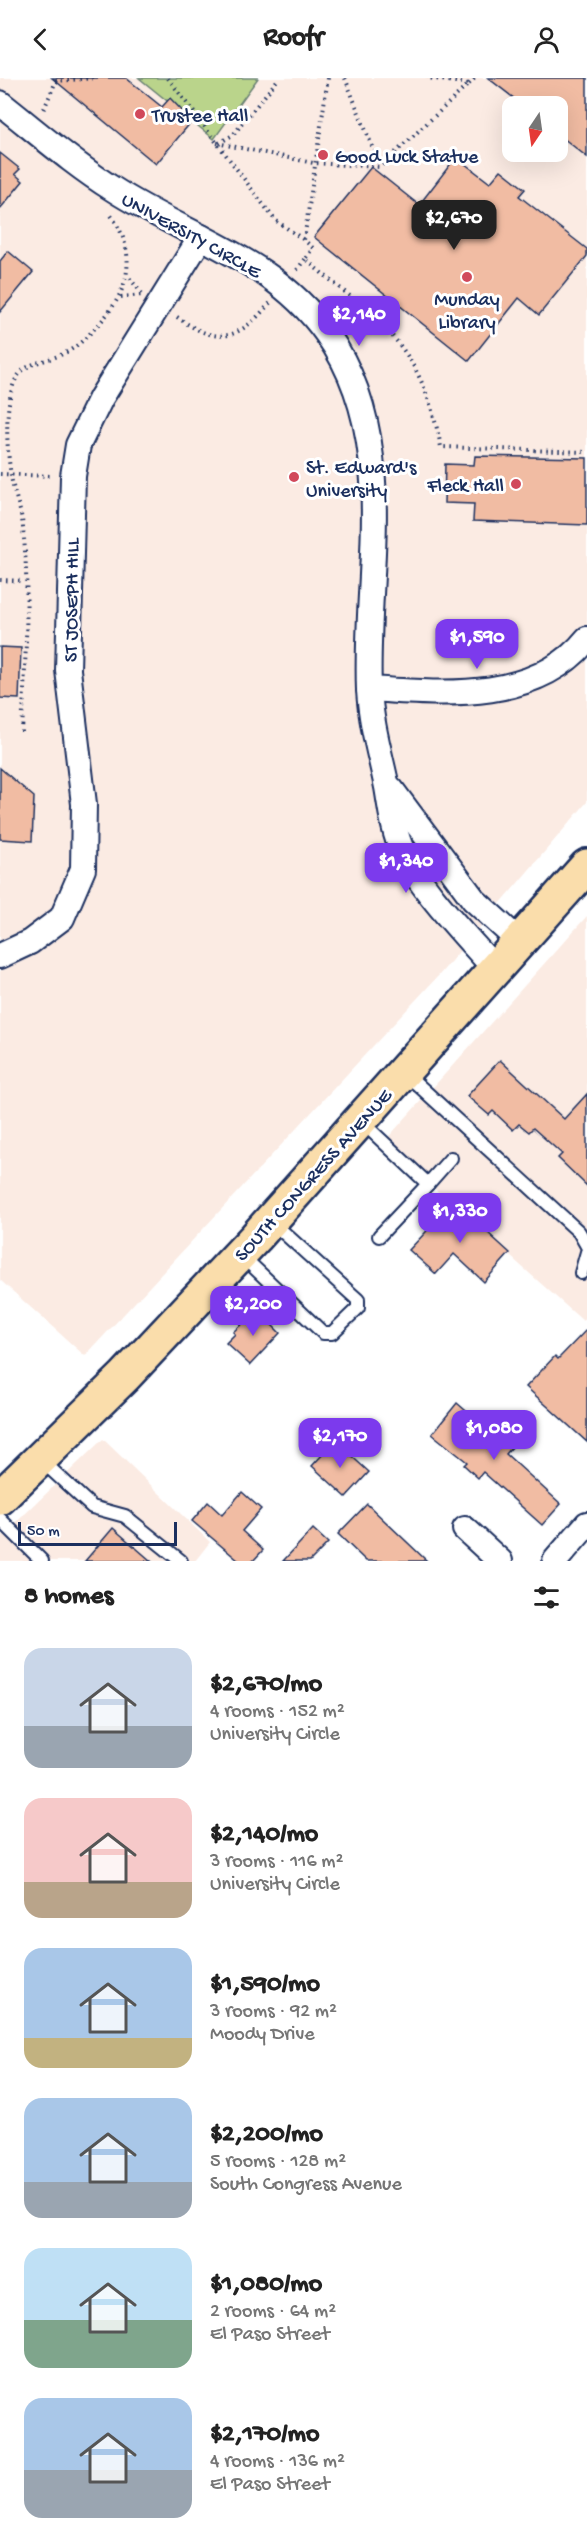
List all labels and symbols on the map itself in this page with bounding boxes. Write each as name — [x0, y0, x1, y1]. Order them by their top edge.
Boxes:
north arrow — [502, 96, 568, 162]
place label: Trustee Hall — [151, 106, 248, 129]
marker: Trustee Hall — [133, 107, 147, 121]
place label: Good Luck Statue — [335, 147, 479, 170]
marker: Good Luck Statue — [316, 148, 330, 162]
street label: UNIVERSITY CIRCLE — [117, 189, 265, 286]
pin: $2,670 — [405, 200, 503, 251]
marker: Munday Library — [460, 270, 474, 284]
place label: Munday Library — [434, 290, 500, 336]
pin: $2,140 — [310, 296, 408, 347]
place label: St. Edward's University — [306, 458, 417, 504]
marker: St. Edward's University — [287, 470, 301, 484]
place label: Fleck Hall — [426, 476, 504, 499]
marker: Fleck Hall — [509, 477, 523, 491]
street label: ST JOSEPH HILL — [61, 537, 86, 662]
pin: $1,590 — [428, 619, 526, 670]
pin: $1,340 — [357, 843, 455, 894]
street label: SOUTH CONGRESS AVENUE — [231, 1084, 399, 1267]
pin: $1,330 — [411, 1193, 509, 1244]
pin: $2,200 — [204, 1286, 302, 1337]
pin: $1,080 — [445, 1410, 543, 1461]
pin: $2,170 — [291, 1418, 389, 1469]
scale bar — [18, 1519, 177, 1546]

